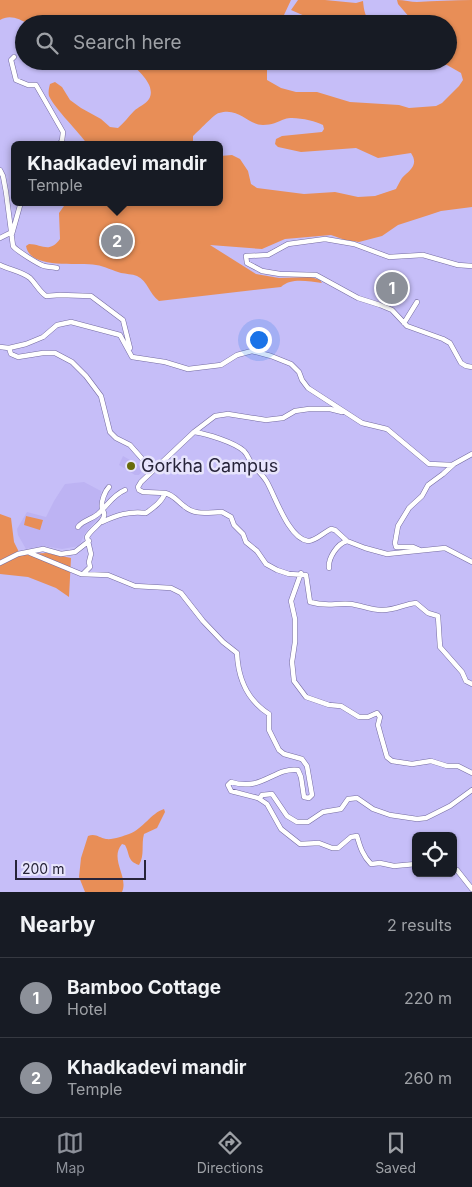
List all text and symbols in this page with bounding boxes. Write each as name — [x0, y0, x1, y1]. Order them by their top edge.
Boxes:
search box — [15, 15, 457, 70]
icon: search — [33, 29, 61, 57]
text: Search here — [73, 31, 182, 54]
popup — [11, 141, 223, 206]
text: Khadkadevi mandir — [27, 152, 207, 175]
text: Temple — [27, 175, 83, 195]
pin: 2 — [101, 222, 133, 260]
pin: 1 — [376, 269, 408, 307]
your location — [246, 327, 272, 353]
place label: Gorkha Campus — [141, 455, 278, 476]
marker: Gorkha Campus — [125, 460, 137, 472]
map controls — [412, 832, 457, 877]
button: locate — [412, 832, 457, 877]
scale bar — [15, 857, 146, 880]
text: 200 m — [22, 860, 64, 877]
text: Nearby — [20, 912, 95, 937]
text: 2 results — [387, 915, 452, 935]
text: Bamboo Cottage — [67, 976, 221, 999]
text: 1 — [33, 988, 39, 1008]
text: 220 m — [404, 988, 452, 1008]
text: Hotel — [67, 999, 107, 1019]
text: Khadkadevi mandir — [67, 1056, 247, 1079]
text: 2 — [31, 1068, 41, 1088]
text: 260 m — [404, 1068, 452, 1088]
text: Temple — [67, 1079, 122, 1099]
tab: Map — [56, 1129, 85, 1176]
tab: Directions — [197, 1129, 263, 1176]
tab: Saved — [375, 1129, 416, 1176]

